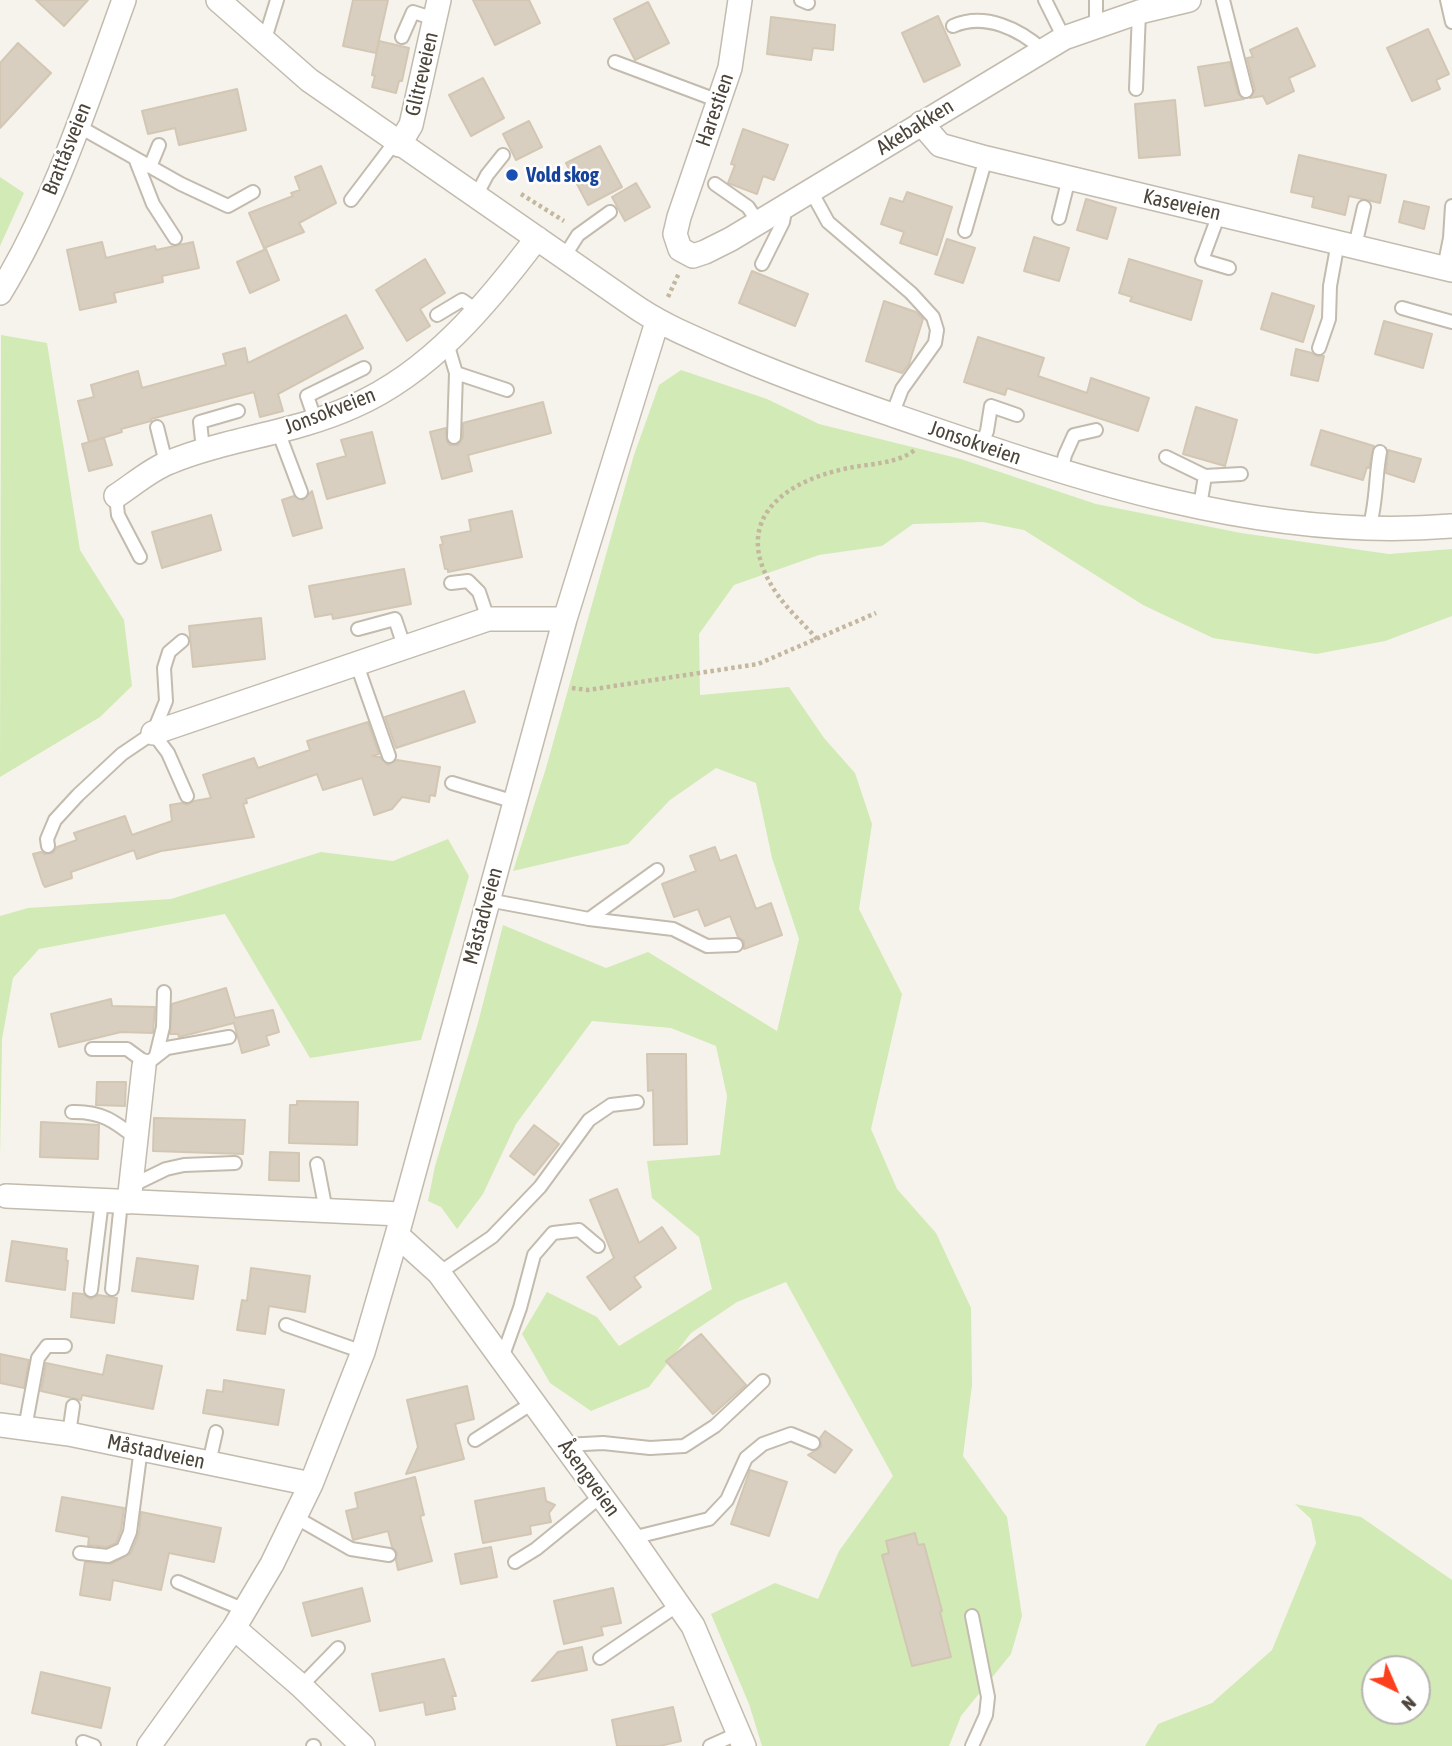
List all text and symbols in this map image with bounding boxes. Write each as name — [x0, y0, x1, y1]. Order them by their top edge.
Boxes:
street label: Glitreveien — [400, 29, 444, 119]
street label: Harestien — [691, 70, 739, 150]
street label: Akebakken — [872, 93, 958, 161]
street label: Brattåsveien — [37, 99, 97, 199]
place label: Vold skog — [526, 162, 599, 188]
marker: Vold skog — [504, 167, 520, 183]
street label: Kaseveien — [1141, 184, 1223, 226]
street label: Jonsokveien — [281, 382, 379, 440]
street label: Jonsokveien — [926, 415, 1024, 471]
street label: Måstadveien — [458, 865, 508, 967]
street label: Måstadveien — [105, 1429, 207, 1475]
street label: Åsengveien — [553, 1435, 625, 1521]
north arrow — [1361, 1655, 1431, 1725]
text: N — [1398, 1692, 1421, 1715]

